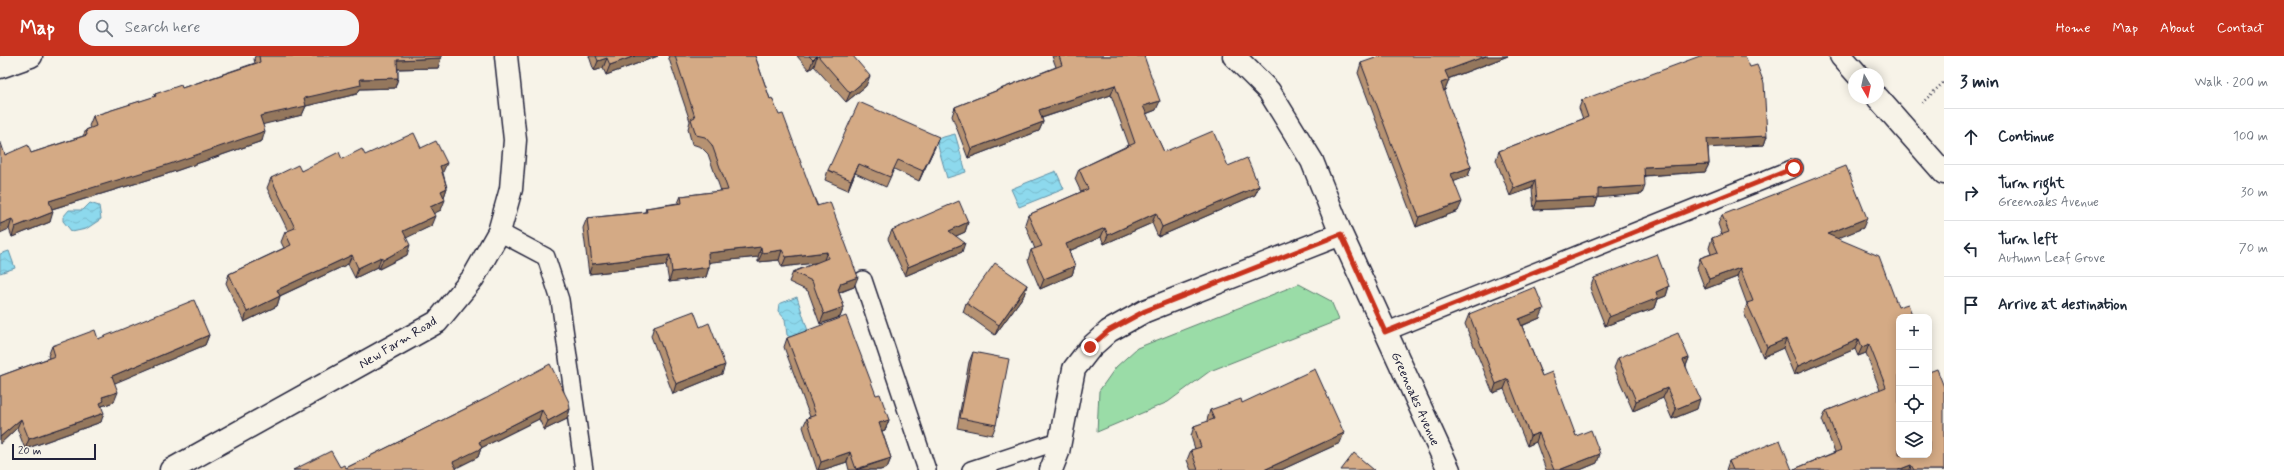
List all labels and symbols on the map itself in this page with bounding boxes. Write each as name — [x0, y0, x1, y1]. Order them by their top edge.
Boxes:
north arrow — [1848, 68, 1884, 104]
route start — [1785, 159, 1803, 177]
street label: New Farm Road — [356, 313, 440, 373]
route end — [1081, 338, 1099, 356]
street label: Greenoaks Avenue — [1387, 349, 1443, 449]
scale bar — [12, 442, 96, 461]

